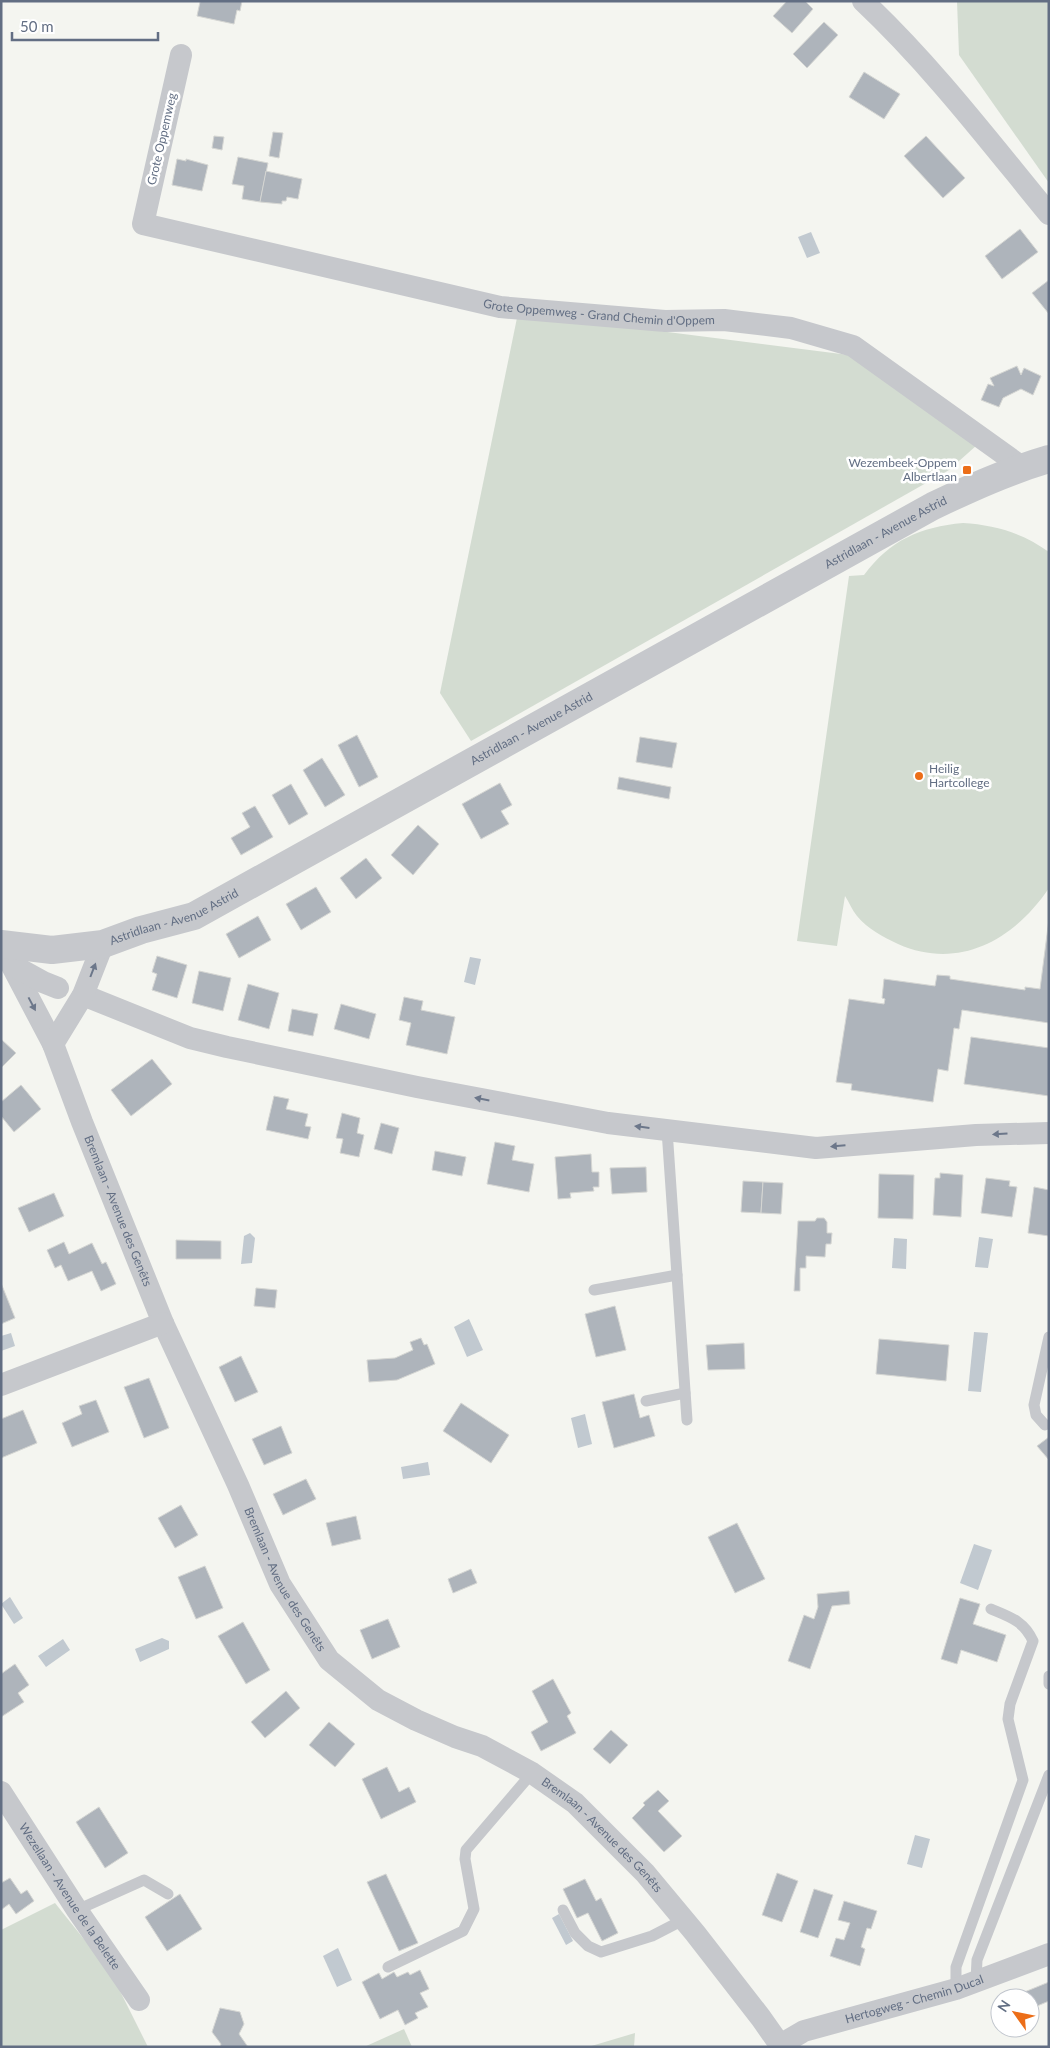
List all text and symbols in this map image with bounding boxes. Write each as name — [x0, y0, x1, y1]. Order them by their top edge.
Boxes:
scale bar — [12, 10, 159, 42]
text: 50 m — [20, 17, 54, 35]
street label: Grote Oppemweg — [144, 91, 179, 186]
street label: Grote Oppemweg - Grand Chemin d'Oppem — [482, 295, 715, 328]
place label: Wezembeek-Oppem Albertlaan — [849, 455, 957, 484]
marker: Wezembeek-Oppem Albertlaan — [961, 464, 973, 476]
street label: Astridlaan - Avenue Astrid — [822, 493, 949, 572]
street label: Astridlaan - Avenue Astrid — [468, 688, 595, 768]
place label: Heilig Hartcollege — [929, 761, 990, 790]
marker: Heilig Hartcollege — [913, 770, 925, 782]
street label: Astridlaan - Avenue Astrid — [107, 885, 241, 948]
one-way arrow — [89, 962, 97, 977]
one-way arrow — [28, 996, 36, 1011]
one-way arrow — [473, 1095, 489, 1103]
one-way arrow — [634, 1123, 650, 1131]
one-way arrow — [992, 1130, 1008, 1138]
street label: Bremlaan - Avenue des Genêts — [81, 1133, 155, 1289]
one-way arrow — [830, 1142, 846, 1150]
street label: Bremlaan - Avenue des Genêts — [241, 1505, 329, 1654]
street label: Bremlaan - Avenue des Genêts — [539, 1774, 666, 1895]
street label: Wezellaan - Avenue de la Belette — [16, 1820, 124, 1973]
street label: Hertogweg - Chemin Ducal — [843, 1971, 985, 2026]
north arrow — [990, 1988, 1040, 2038]
text: N — [994, 1996, 1014, 2015]

